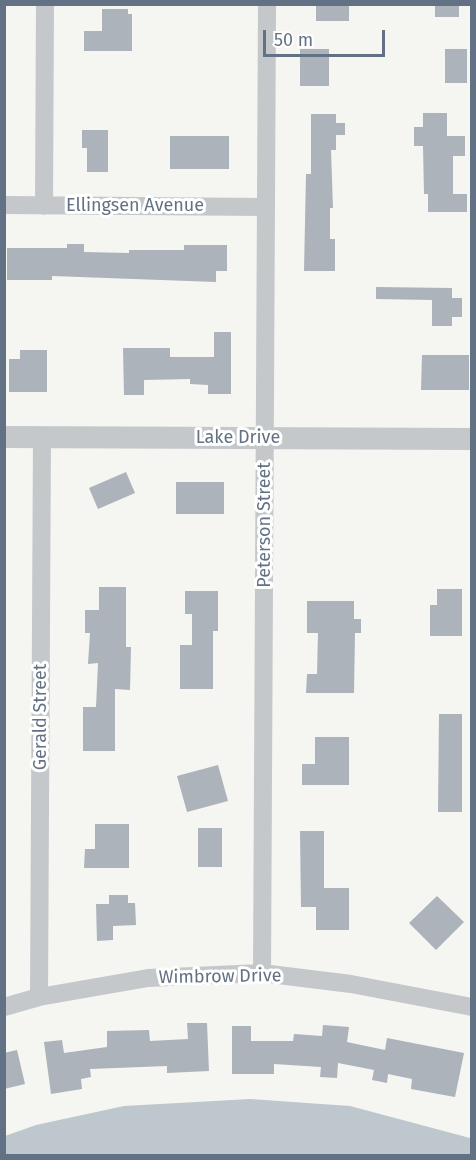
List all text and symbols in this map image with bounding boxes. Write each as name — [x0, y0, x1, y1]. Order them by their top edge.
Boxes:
scale bar — [266, 18, 388, 56]
text: 50 m — [274, 29, 313, 51]
street label: Ellingsen Avenue — [66, 195, 204, 217]
street label: Lake Drive — [196, 427, 280, 449]
street label: Peterson Street — [254, 462, 276, 588]
street label: Gerald Street — [30, 664, 52, 770]
street label: Wimbrow Drive — [158, 965, 282, 989]

